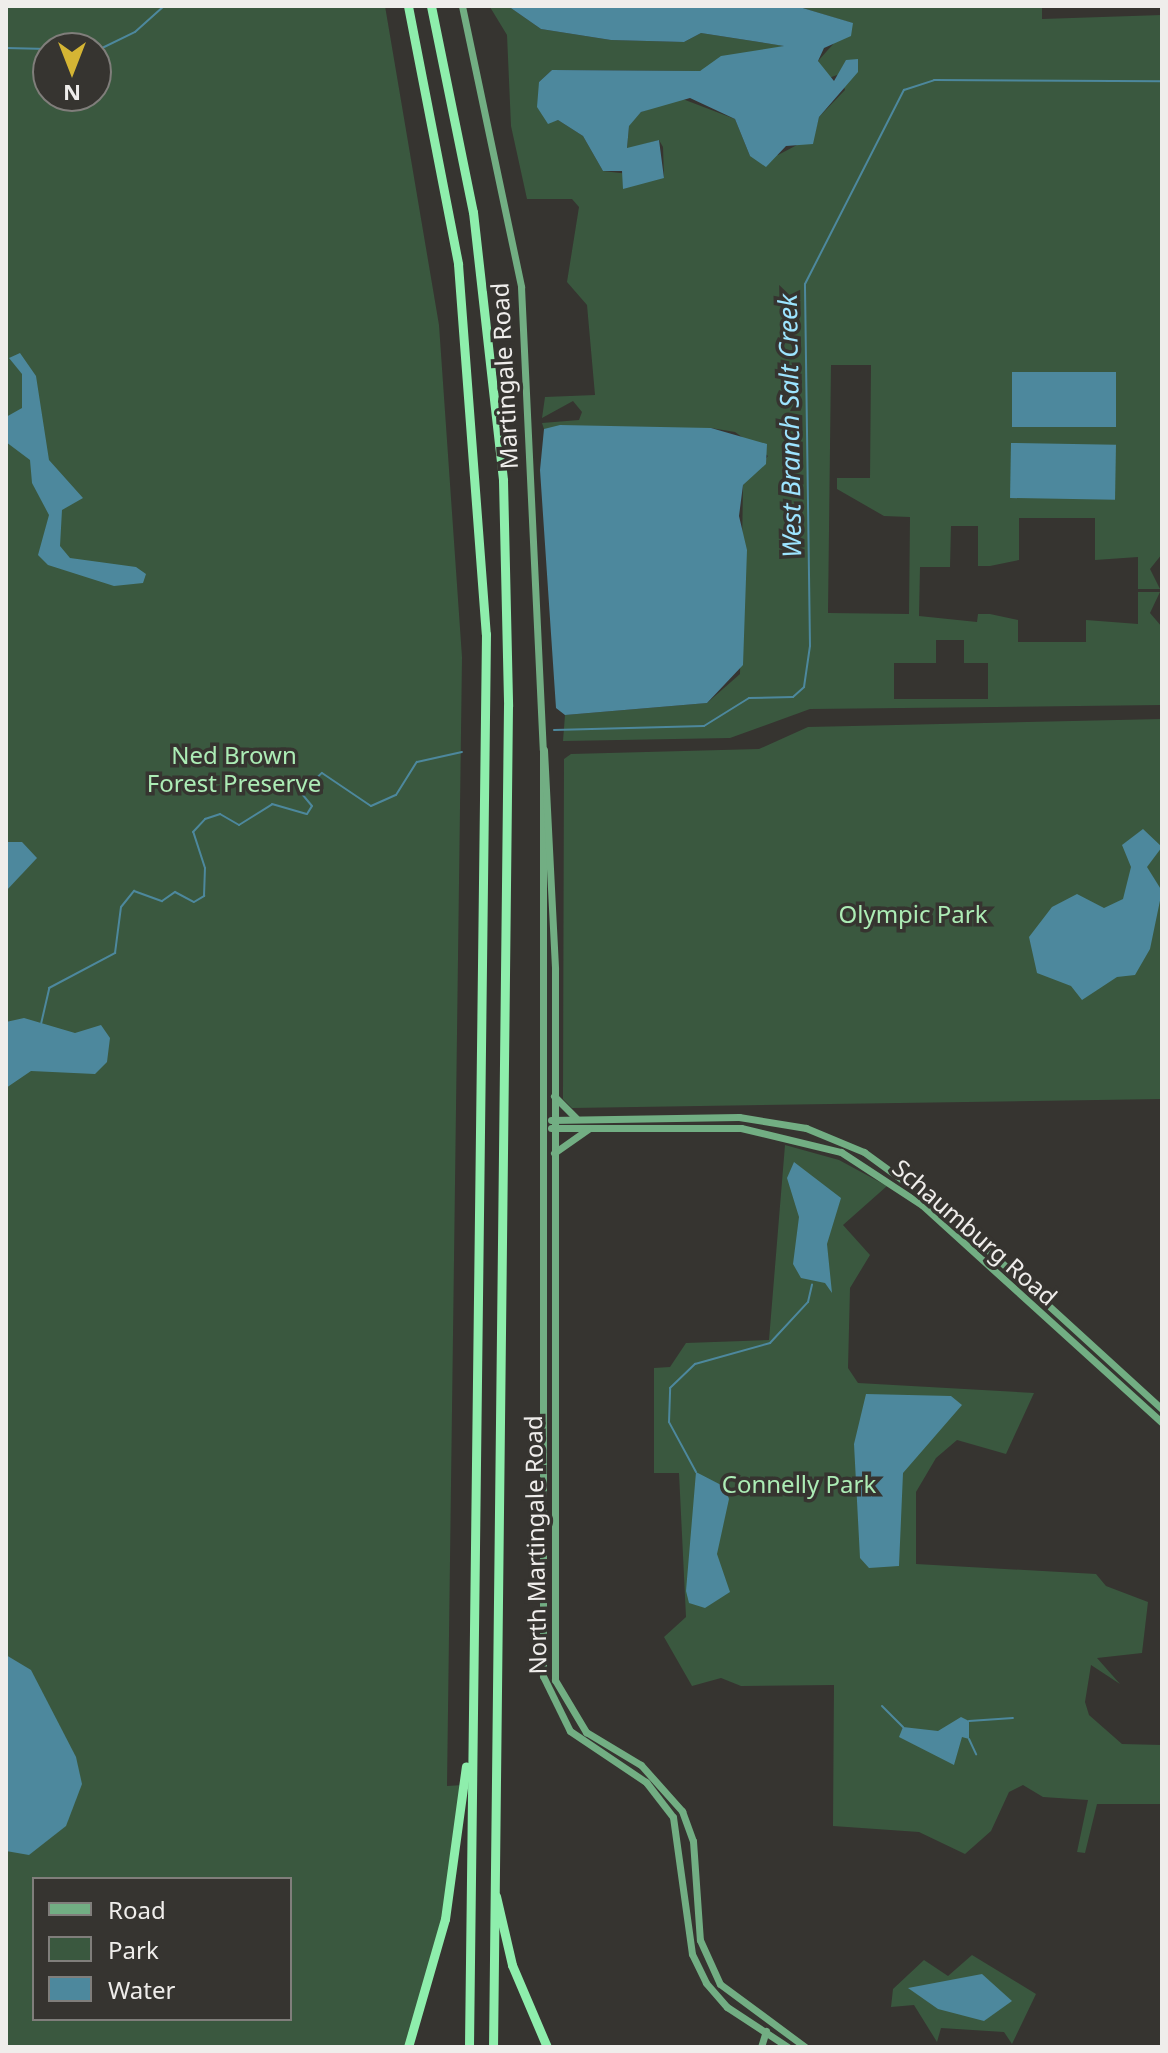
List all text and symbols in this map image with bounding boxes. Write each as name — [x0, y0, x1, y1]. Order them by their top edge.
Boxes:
north arrow — [32, 32, 112, 112]
text: N — [63, 79, 81, 109]
street label: Martingale Road — [485, 282, 523, 470]
water label: West Branch Salt Creek — [772, 294, 808, 558]
park label: Ned Brown Forest Preserve — [147, 741, 321, 797]
park label: Olympic Park — [838, 900, 988, 928]
street label: Schaumburg Road — [887, 1153, 1063, 1311]
street label: North Martingale Road — [518, 1415, 552, 1675]
park label: Connelly Park — [722, 1470, 876, 1498]
legend — [32, 1877, 292, 2021]
text: Road — [108, 1893, 166, 1926]
text: Park — [108, 1933, 159, 1966]
text: Water — [108, 1973, 175, 2006]

